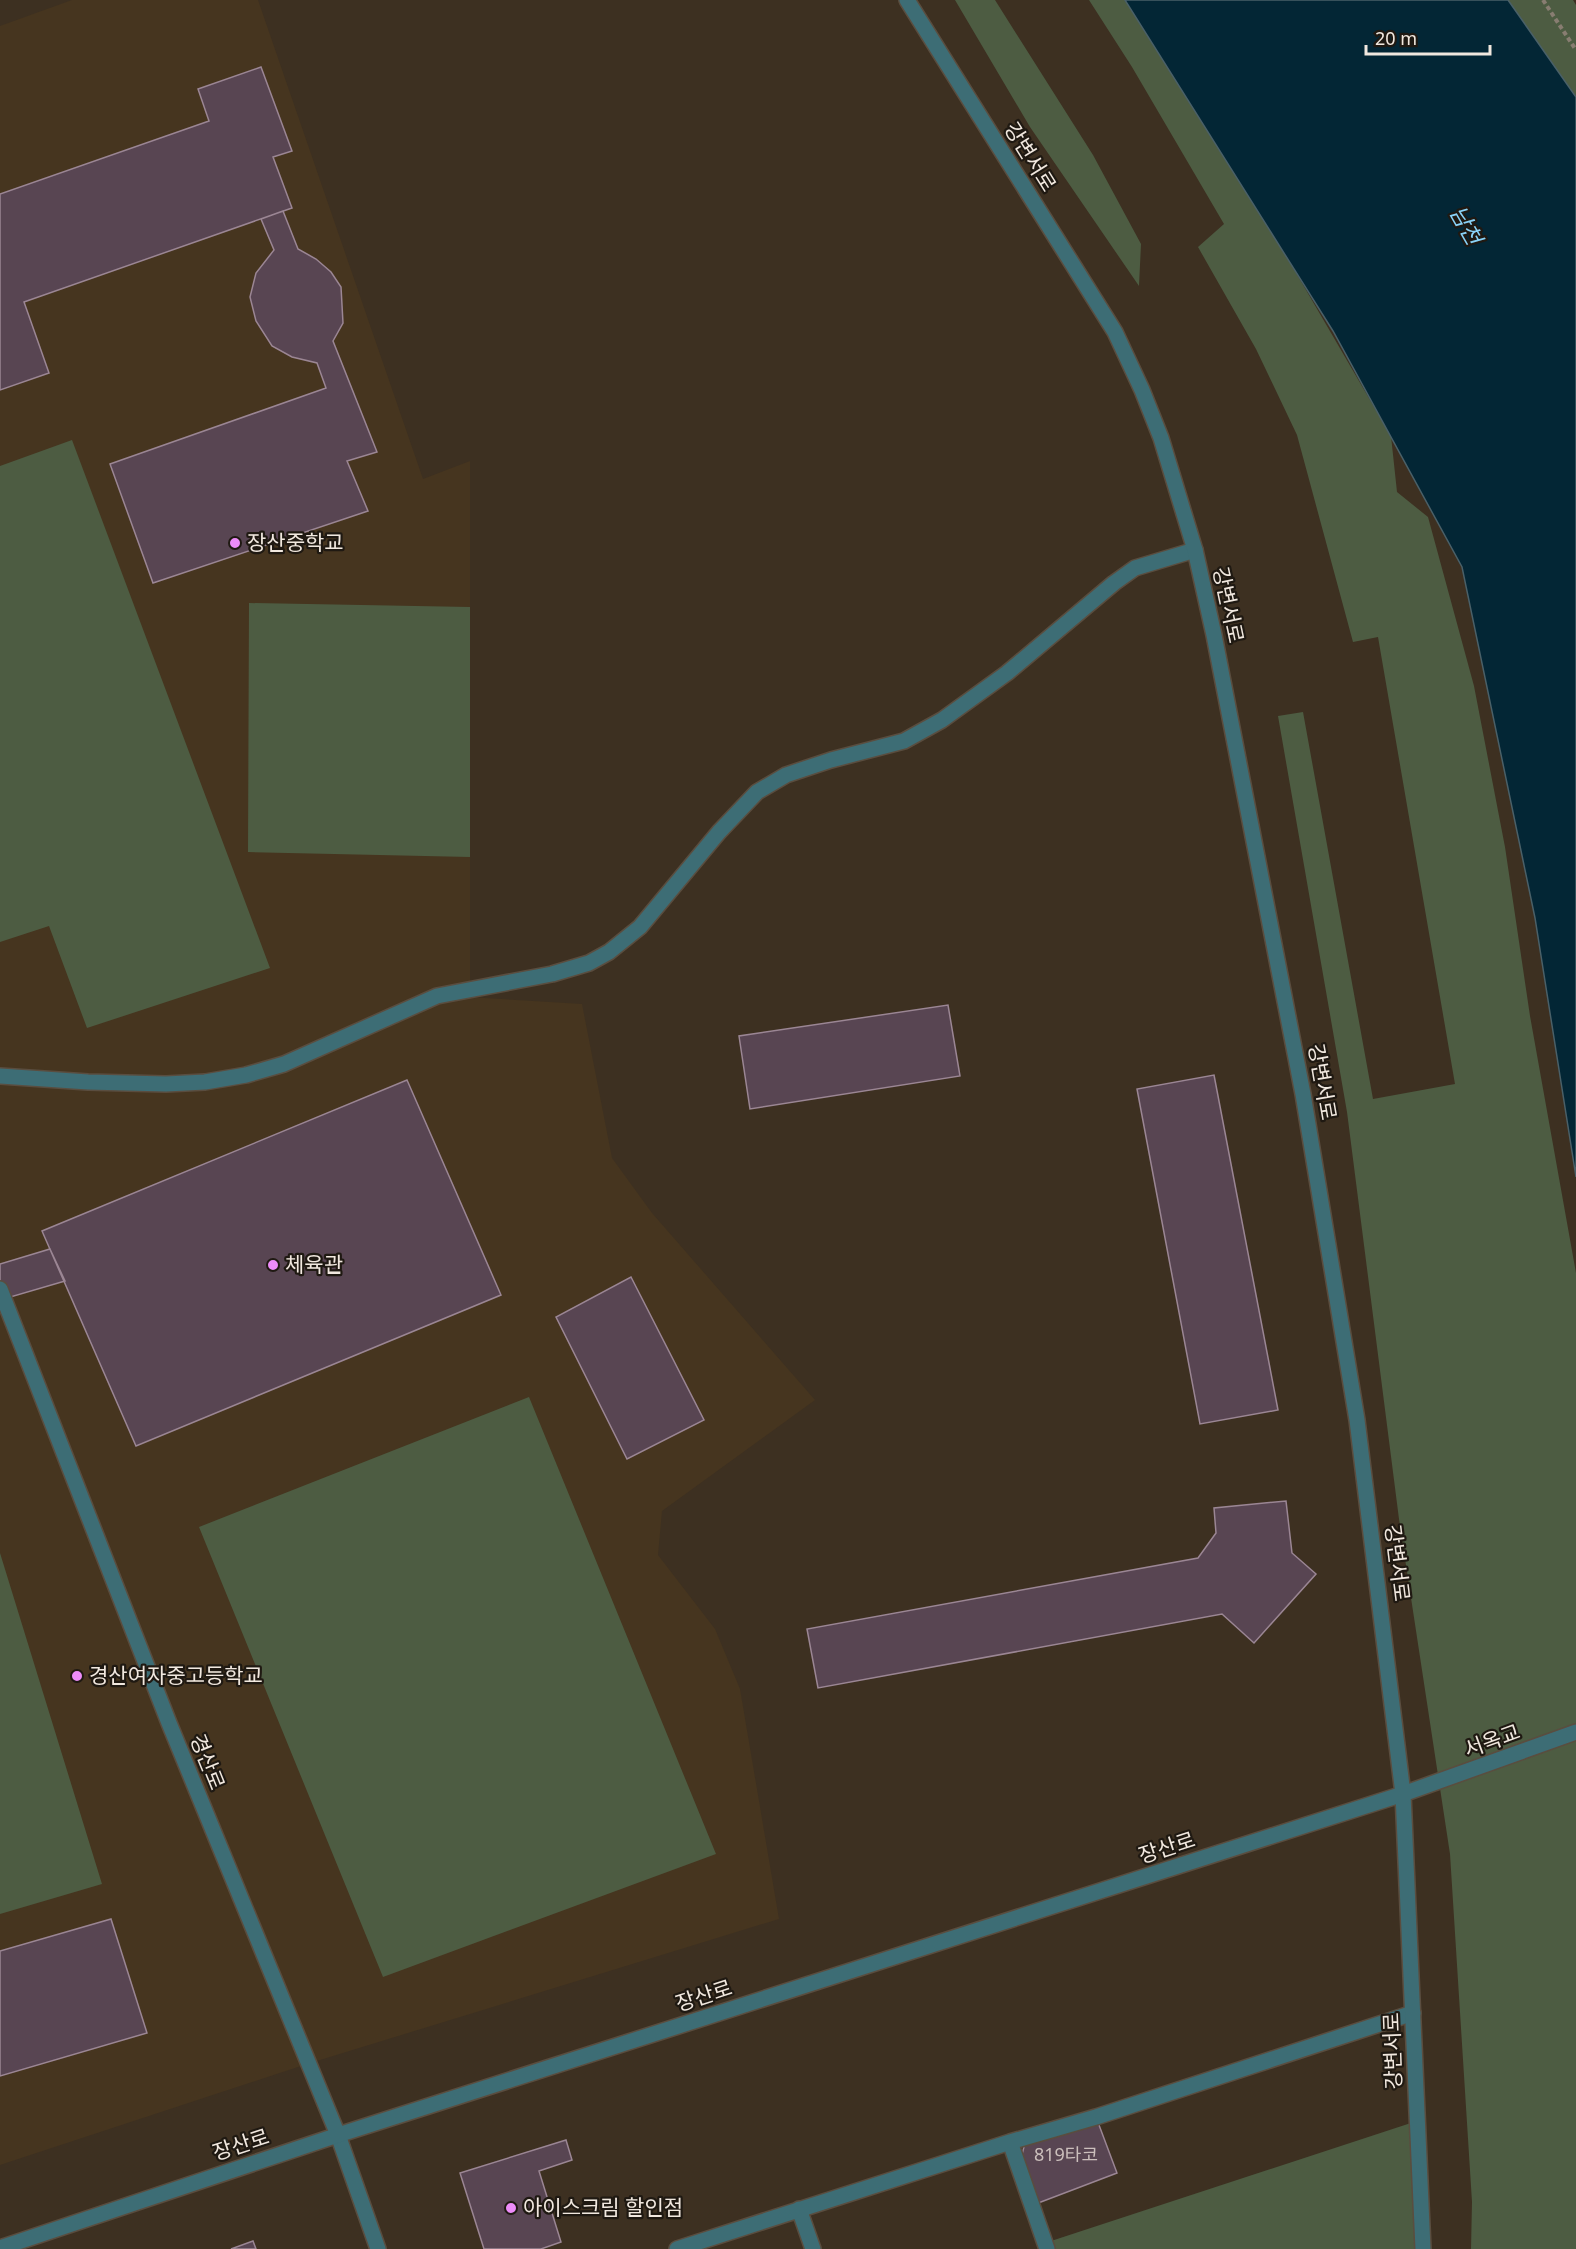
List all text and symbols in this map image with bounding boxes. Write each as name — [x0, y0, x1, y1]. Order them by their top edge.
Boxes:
scale bar — [1366, 18, 1490, 56]
text: 20 m — [1375, 26, 1417, 50]
street label: 강변서로 — [998, 116, 1063, 197]
water label: 남천 — [1444, 199, 1491, 252]
place label: 장산중학교 — [247, 528, 344, 556]
marker: 장산중학교 — [228, 536, 242, 550]
street label: 강변서로 — [1207, 564, 1251, 645]
street label: 강변서로 — [1302, 1041, 1343, 1122]
place label: 체육관 — [285, 1250, 343, 1278]
marker: 체육관 — [266, 1258, 280, 1272]
street label: 강변서로 — [1379, 1523, 1417, 1603]
place label: 경산여자중고등학교 — [89, 1661, 263, 1689]
marker: 경산여자중고등학교 — [70, 1669, 84, 1683]
street label: 서옥교 — [1460, 1717, 1524, 1763]
street label: 경산로 — [184, 1730, 232, 1794]
street label: 장산로 — [1135, 1825, 1199, 1869]
street label: 장산로 — [672, 1973, 736, 2017]
street label: 강변서로 — [1377, 2012, 1407, 2090]
street label: 장산로 — [209, 2122, 273, 2166]
house number: 819타코 — [1034, 2142, 1098, 2166]
place label: 아이스크림 할인점 — [523, 2193, 683, 2221]
marker: 아이스크림 할인점 — [504, 2201, 518, 2215]

